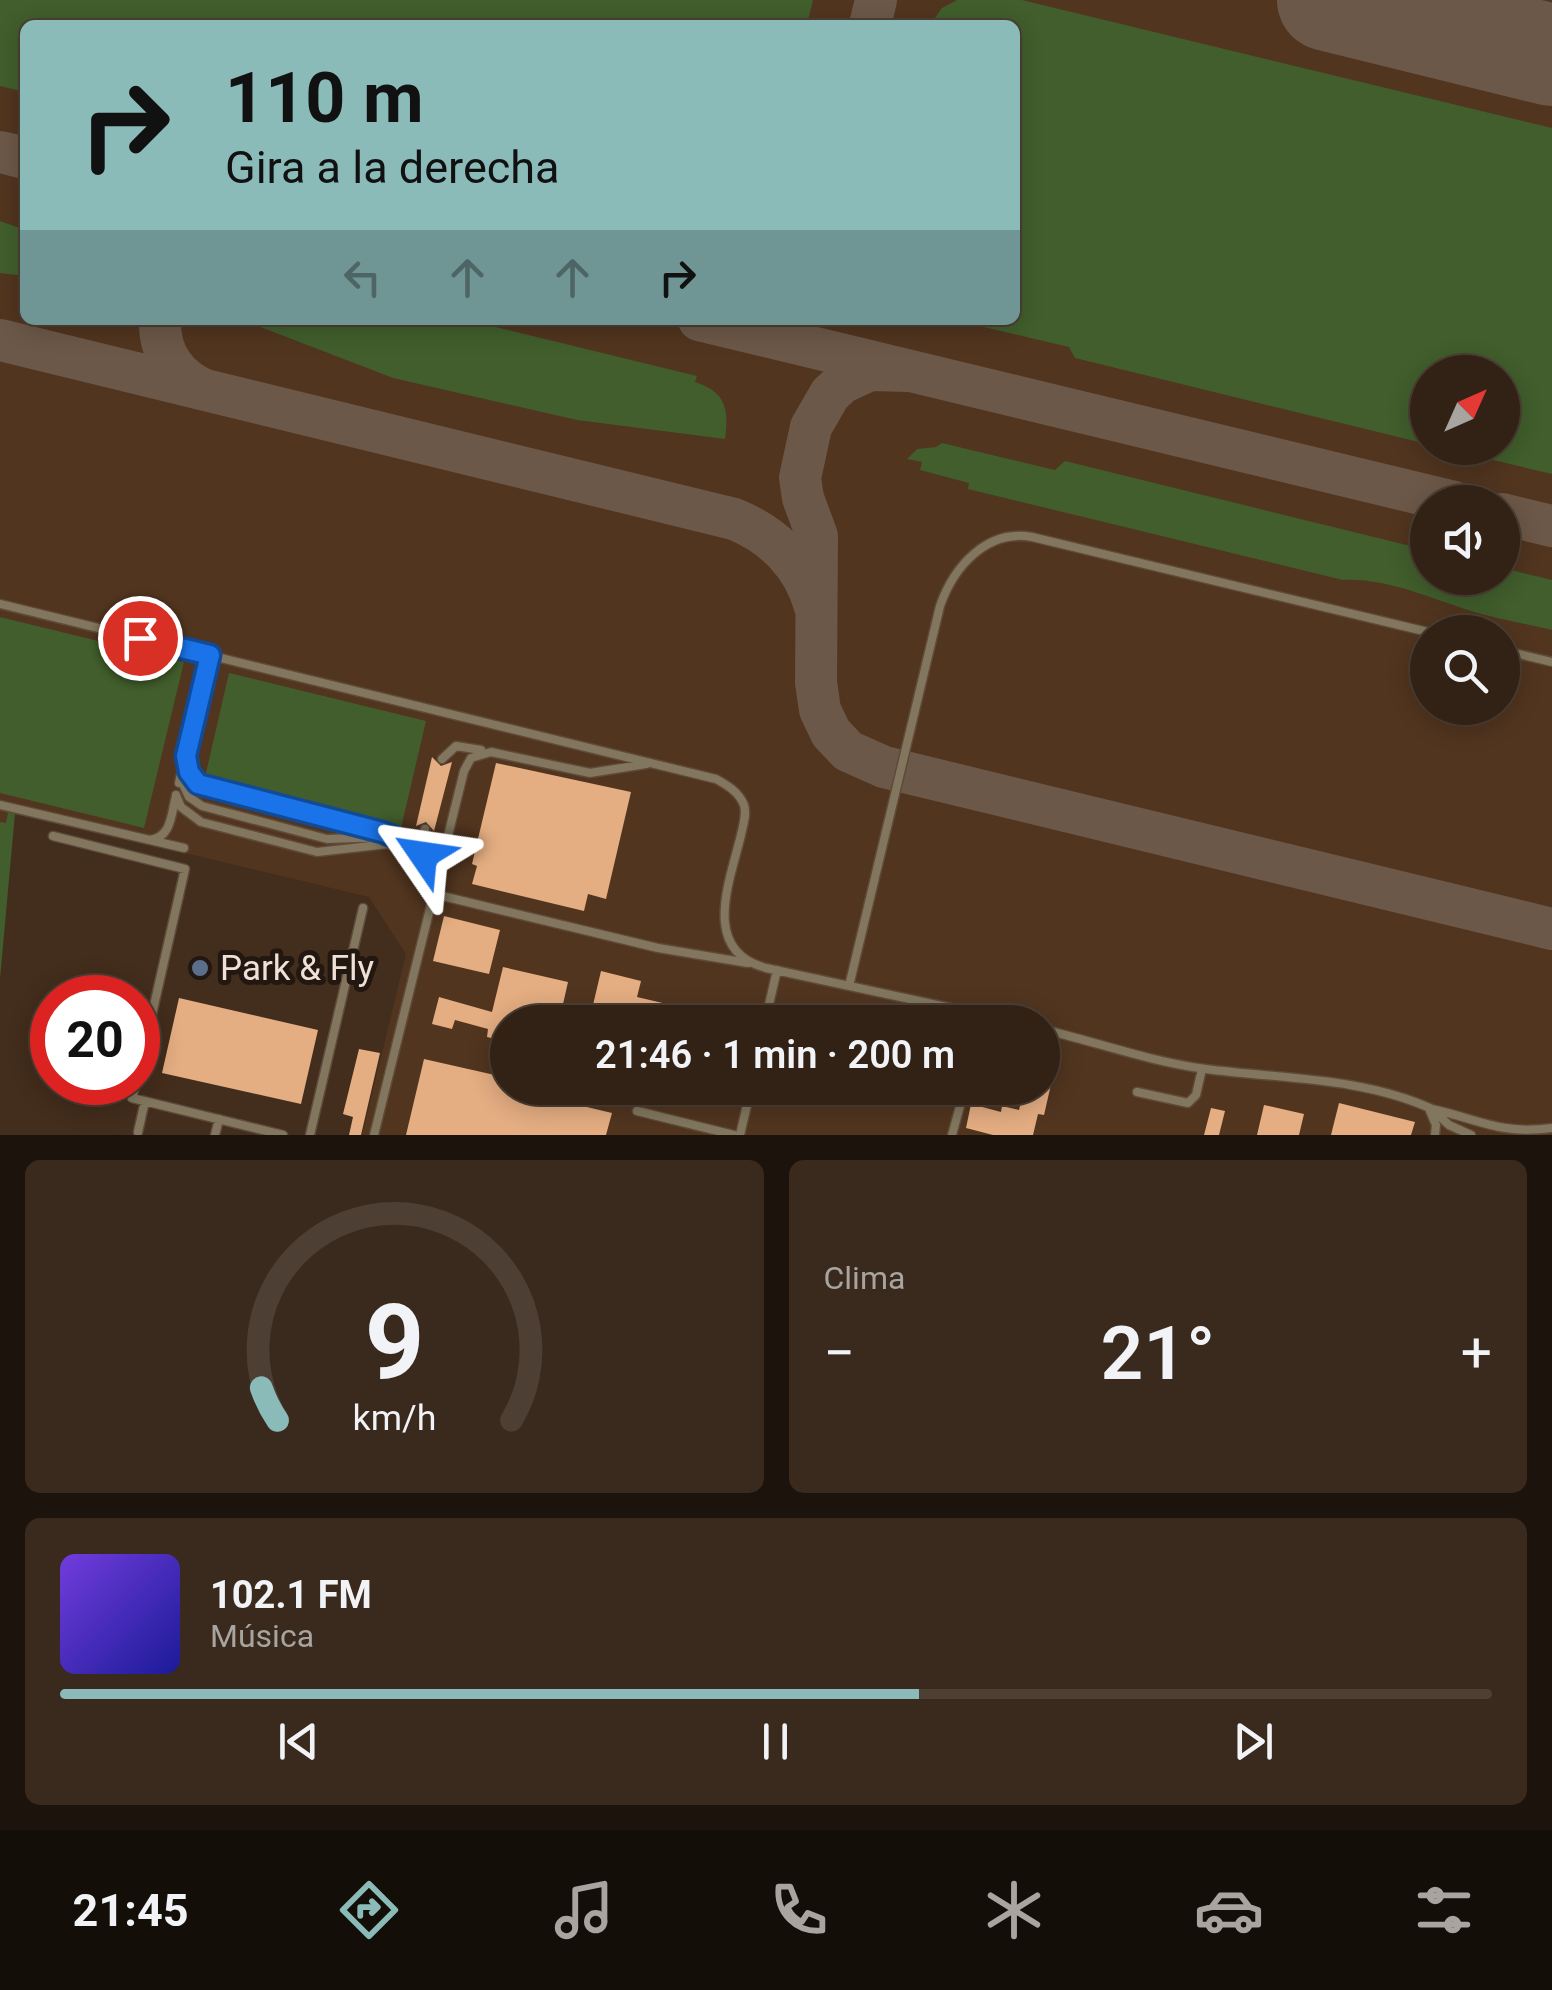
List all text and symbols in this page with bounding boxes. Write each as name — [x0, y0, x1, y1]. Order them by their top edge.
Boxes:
text: 110 m — [225, 57, 424, 139]
icon: right — [60, 60, 190, 190]
text: Gira a la derecha — [225, 141, 560, 194]
icon: left — [335, 250, 390, 305]
icon: ahead — [440, 250, 495, 305]
icon: ahead — [545, 250, 600, 305]
icon: right — [650, 250, 705, 305]
north arrow — [1410, 355, 1520, 465]
map controls — [1410, 355, 1520, 725]
button: sound — [1410, 485, 1520, 595]
pin — [98, 596, 183, 681]
icon: arrive — [113, 611, 168, 666]
button: search — [1410, 615, 1520, 725]
position arrow — [371, 803, 475, 907]
place label: Park & Fly — [220, 948, 375, 989]
marker: Park & Fly — [189, 957, 211, 979]
speed limit sign: 20 — [30, 975, 160, 1105]
text: 21:46 · 1 min · 200 m — [595, 1033, 955, 1077]
text: Clima — [824, 1259, 905, 1297]
text: 9 — [364, 1282, 424, 1403]
text: 21° — [1101, 1309, 1215, 1397]
text: − — [824, 1321, 855, 1385]
text: + — [1461, 1321, 1492, 1385]
text: km/h — [352, 1397, 436, 1439]
text: 102.1 FM — [210, 1573, 372, 1617]
text: Música — [210, 1617, 314, 1655]
icon: previous — [271, 1714, 326, 1769]
icon: pause — [748, 1714, 803, 1769]
icon: next — [1226, 1714, 1281, 1769]
icon: directions — [334, 1875, 404, 1945]
icon: music — [549, 1875, 619, 1945]
icon: phone — [764, 1875, 834, 1945]
icon: climate — [979, 1875, 1049, 1945]
icon: car — [1194, 1875, 1264, 1945]
icon: filters — [1409, 1875, 1479, 1945]
text: 21:45 — [73, 1884, 189, 1937]

